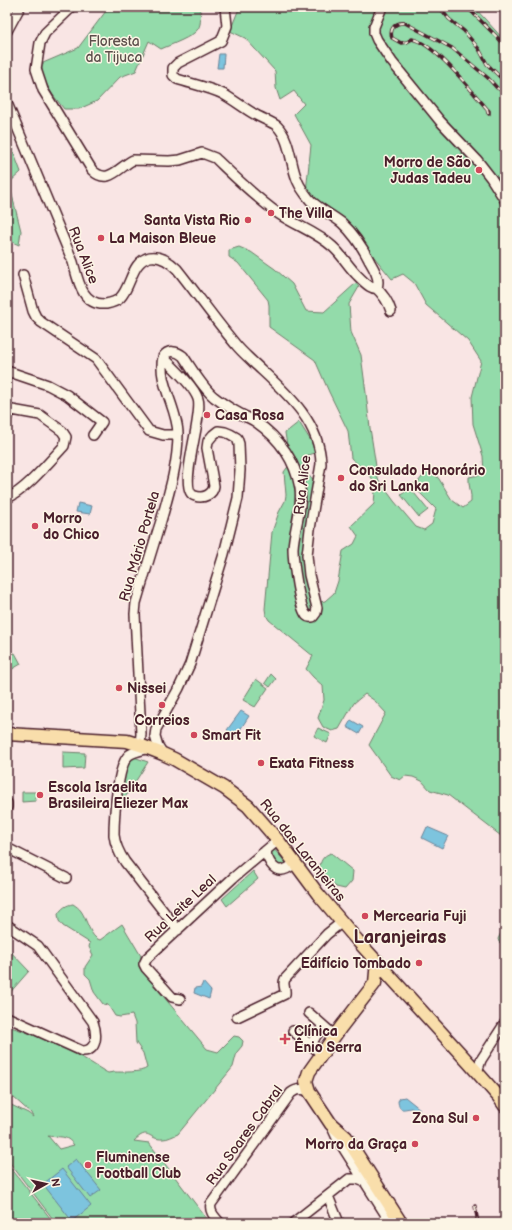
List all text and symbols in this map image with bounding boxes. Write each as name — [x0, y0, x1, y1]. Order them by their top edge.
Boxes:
park label: Floresta da Tijuca — [86, 33, 143, 66]
place label: Morro de São Judas Tadeu — [384, 154, 471, 187]
marker: Morro de São Judas Tadeu — [474, 165, 484, 175]
place label: The Villa — [279, 205, 333, 222]
marker: The Villa — [266, 208, 276, 218]
place label: Santa Vista Rio — [144, 212, 240, 229]
marker: Santa Vista Rio — [243, 215, 253, 225]
street label: Rua Alice — [65, 224, 102, 286]
place label: La Maison Bleue — [109, 230, 216, 247]
marker: La Maison Bleue — [96, 233, 106, 243]
place label: Casa Rosa — [215, 407, 284, 424]
marker: Casa Rosa — [202, 410, 212, 420]
street label: Rua Alice — [290, 454, 315, 516]
place label: Consulado Honorário do Sri Lanka — [349, 462, 485, 495]
marker: Consulado Honorário do Sri Lanka — [336, 473, 346, 483]
street label: Rua Mário Portela — [116, 489, 163, 603]
place label: Morro do Chico — [43, 510, 100, 543]
marker: Morro do Chico — [30, 521, 40, 531]
place label: Nissei — [127, 680, 166, 697]
marker: Nissei — [114, 683, 124, 693]
marker: Correios — [157, 700, 167, 710]
place label: Correios — [134, 712, 190, 729]
place label: Smart Fit — [202, 727, 261, 744]
marker: Smart Fit — [189, 730, 199, 740]
place label: Exata Fitness — [269, 755, 354, 772]
marker: Exata Fitness — [256, 758, 266, 768]
place label: Escola Israelita Brasileira Eliezer Max — [48, 779, 189, 812]
marker: Escola Israelita Brasileira Eliezer Max — [35, 790, 45, 800]
street label: Rua das Laranjeiras — [256, 796, 349, 905]
street label: Rua Leite Leal — [141, 871, 220, 946]
place label: Mercearia Fuji — [373, 908, 466, 925]
marker: Mercearia Fuji — [360, 911, 370, 921]
district label: Laranjeiras — [354, 927, 447, 948]
place label: Edifício Tombado — [301, 955, 411, 972]
marker: Edifício Tombado — [414, 958, 424, 968]
place label: Clínica Ênio Serra — [294, 1023, 362, 1056]
marker: Clínica Ênio Serra — [279, 1033, 291, 1045]
street label: Rua Soares Cabral — [203, 1082, 286, 1188]
place label: Zona Sul — [412, 1110, 468, 1127]
marker: Zona Sul — [471, 1113, 481, 1123]
place label: Morro da Graça — [305, 1136, 407, 1153]
marker: Morro da Graça — [410, 1139, 420, 1149]
place label: Fluminense Football Club — [96, 1149, 181, 1182]
marker: Fluminense Football Club — [83, 1160, 93, 1170]
north arrow — [26, 1164, 66, 1204]
text: N — [48, 1178, 62, 1188]

